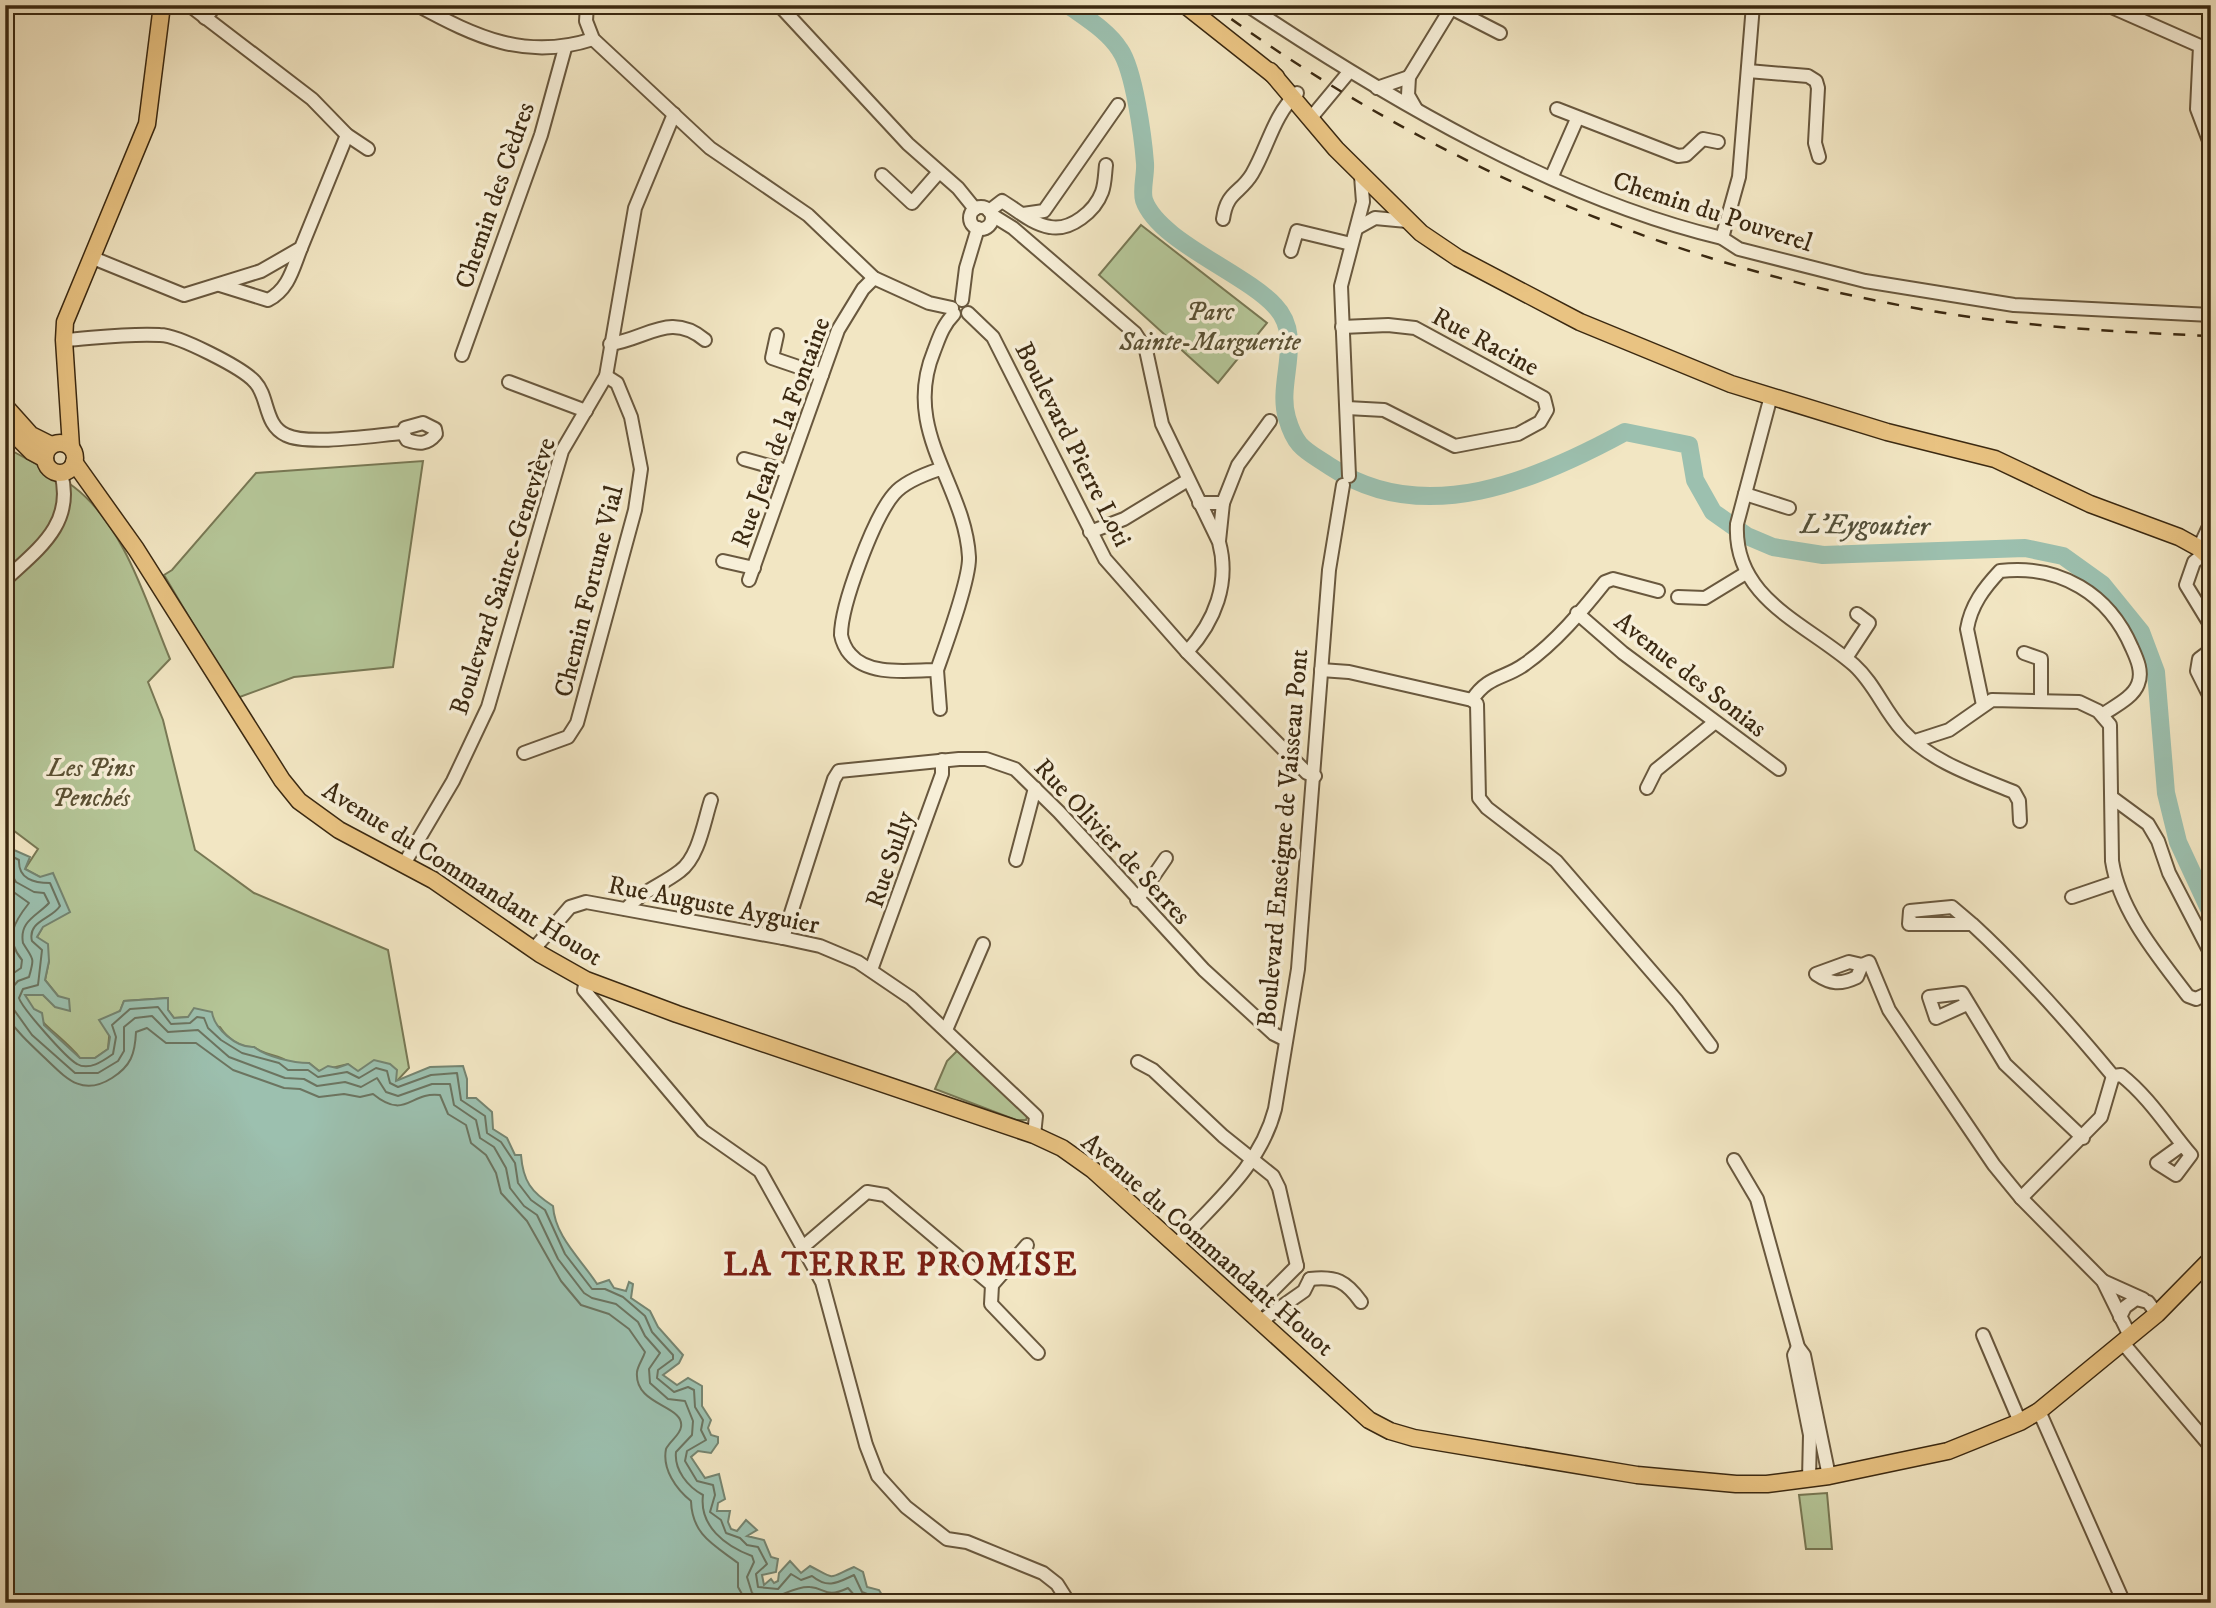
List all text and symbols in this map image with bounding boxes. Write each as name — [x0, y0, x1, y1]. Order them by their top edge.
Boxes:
street label: Chemin des Cèdres — [448, 98, 543, 293]
street label: Chemin du Pouverel — [1608, 165, 1817, 260]
park label: Parc Sainte-Marguerite — [1118, 296, 1302, 359]
street label: Rue Racine — [1426, 300, 1545, 384]
street label: Rue Jean de la Fontaine — [724, 313, 838, 552]
street label: Boulevard Pierre Loti — [1007, 337, 1139, 553]
street label: Boulevard Sainte-Geneviève — [443, 434, 564, 719]
street label: Chemin Fortune Vial — [547, 482, 632, 701]
water label: L'Eygoutier — [1798, 507, 1932, 544]
street label: Avenue des Sonias — [1607, 605, 1773, 745]
street label: Boulevard Enseigne de Vaisseau Pont — [1251, 648, 1316, 1029]
park label: Les Pins Penchés — [45, 752, 136, 815]
street label: Rue Olivier de Serres — [1026, 752, 1197, 932]
street label: Avenue du Commandant Houot — [316, 774, 608, 974]
street label: Rue Sully — [859, 806, 923, 912]
street label: Rue Auguste Ayguier — [605, 869, 823, 942]
street label: Avenue du Commandant Houot — [1074, 1126, 1340, 1364]
district label: LA TERRE PROMISE — [723, 1245, 1079, 1286]

